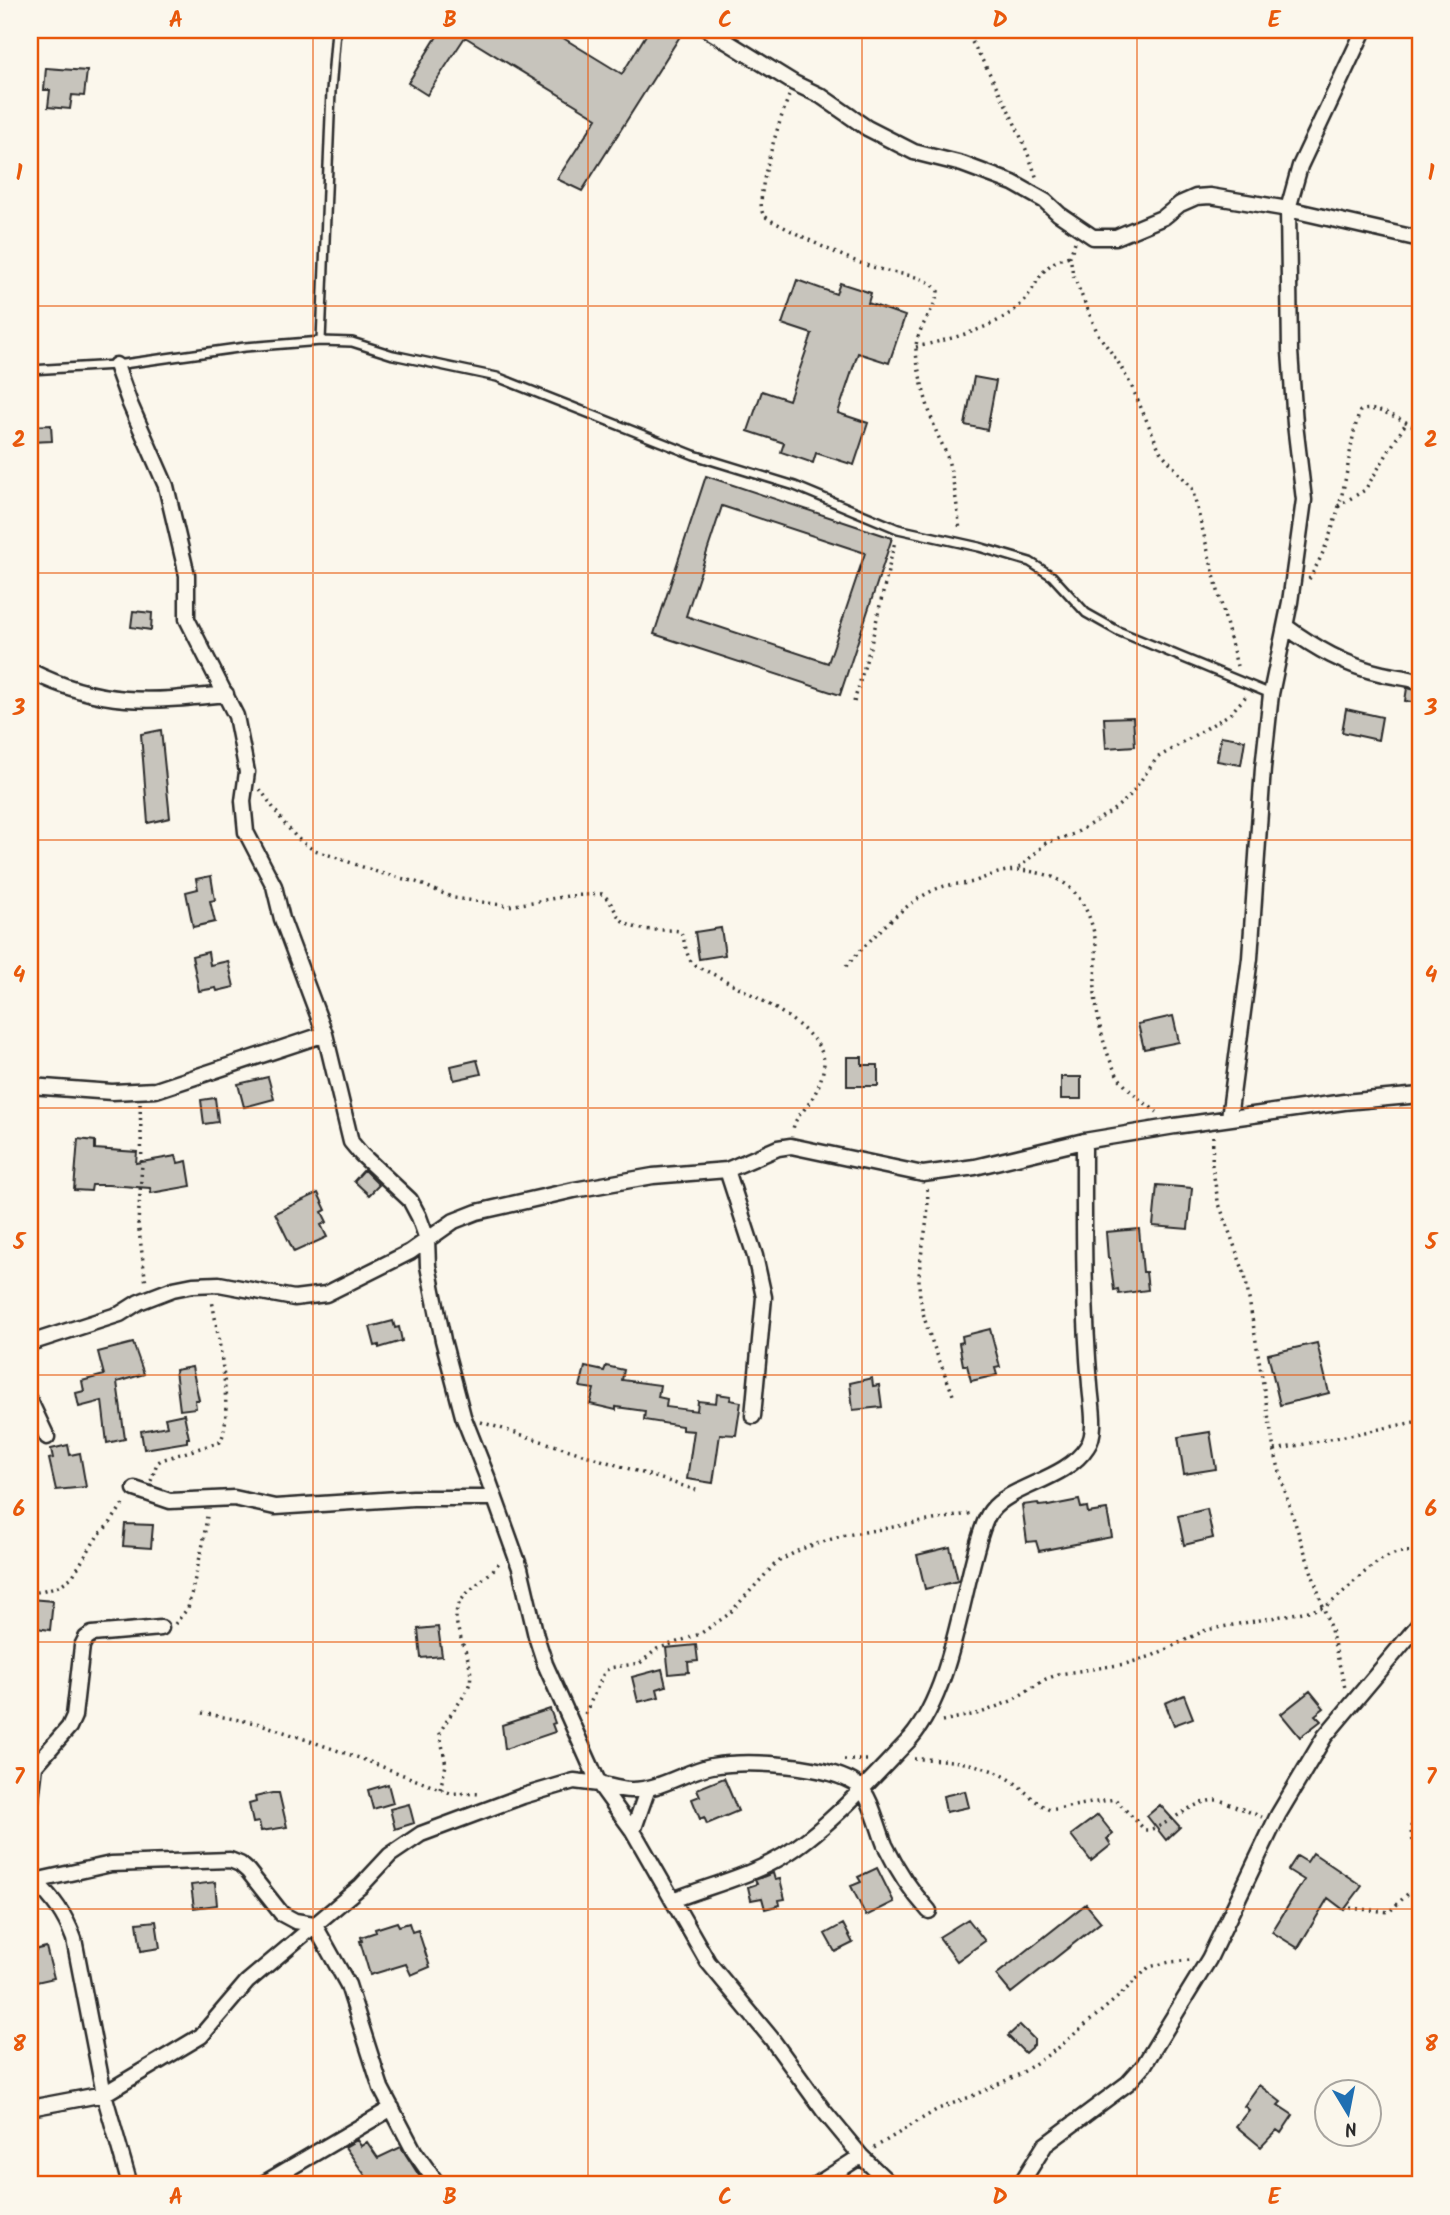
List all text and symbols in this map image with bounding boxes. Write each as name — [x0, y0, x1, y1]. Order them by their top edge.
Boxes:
text: A — [169, 3, 183, 39]
text: B — [443, 3, 457, 39]
text: C — [718, 3, 732, 39]
text: D — [992, 3, 1008, 39]
text: E — [1268, 3, 1282, 39]
text: 1 — [16, 156, 23, 192]
text: 1 — [1428, 156, 1435, 192]
text: 2 — [12, 423, 26, 459]
text: 2 — [1424, 423, 1438, 459]
text: 3 — [12, 691, 26, 727]
text: 3 — [1424, 691, 1438, 727]
text: 4 — [13, 958, 26, 994]
text: 4 — [1425, 958, 1438, 994]
text: 5 — [12, 1225, 27, 1261]
text: 5 — [1424, 1225, 1439, 1261]
text: 6 — [13, 1492, 25, 1528]
text: 6 — [1425, 1492, 1437, 1528]
text: 7 — [14, 1760, 26, 1796]
text: 7 — [1426, 1760, 1438, 1796]
text: 8 — [12, 2027, 26, 2063]
text: 8 — [1424, 2027, 1438, 2063]
north arrow — [1314, 2078, 1384, 2148]
text: N — [1342, 2112, 1359, 2144]
text: A — [169, 2180, 183, 2215]
text: B — [443, 2180, 457, 2215]
text: C — [718, 2180, 732, 2215]
text: D — [992, 2180, 1008, 2215]
text: E — [1268, 2180, 1282, 2215]

